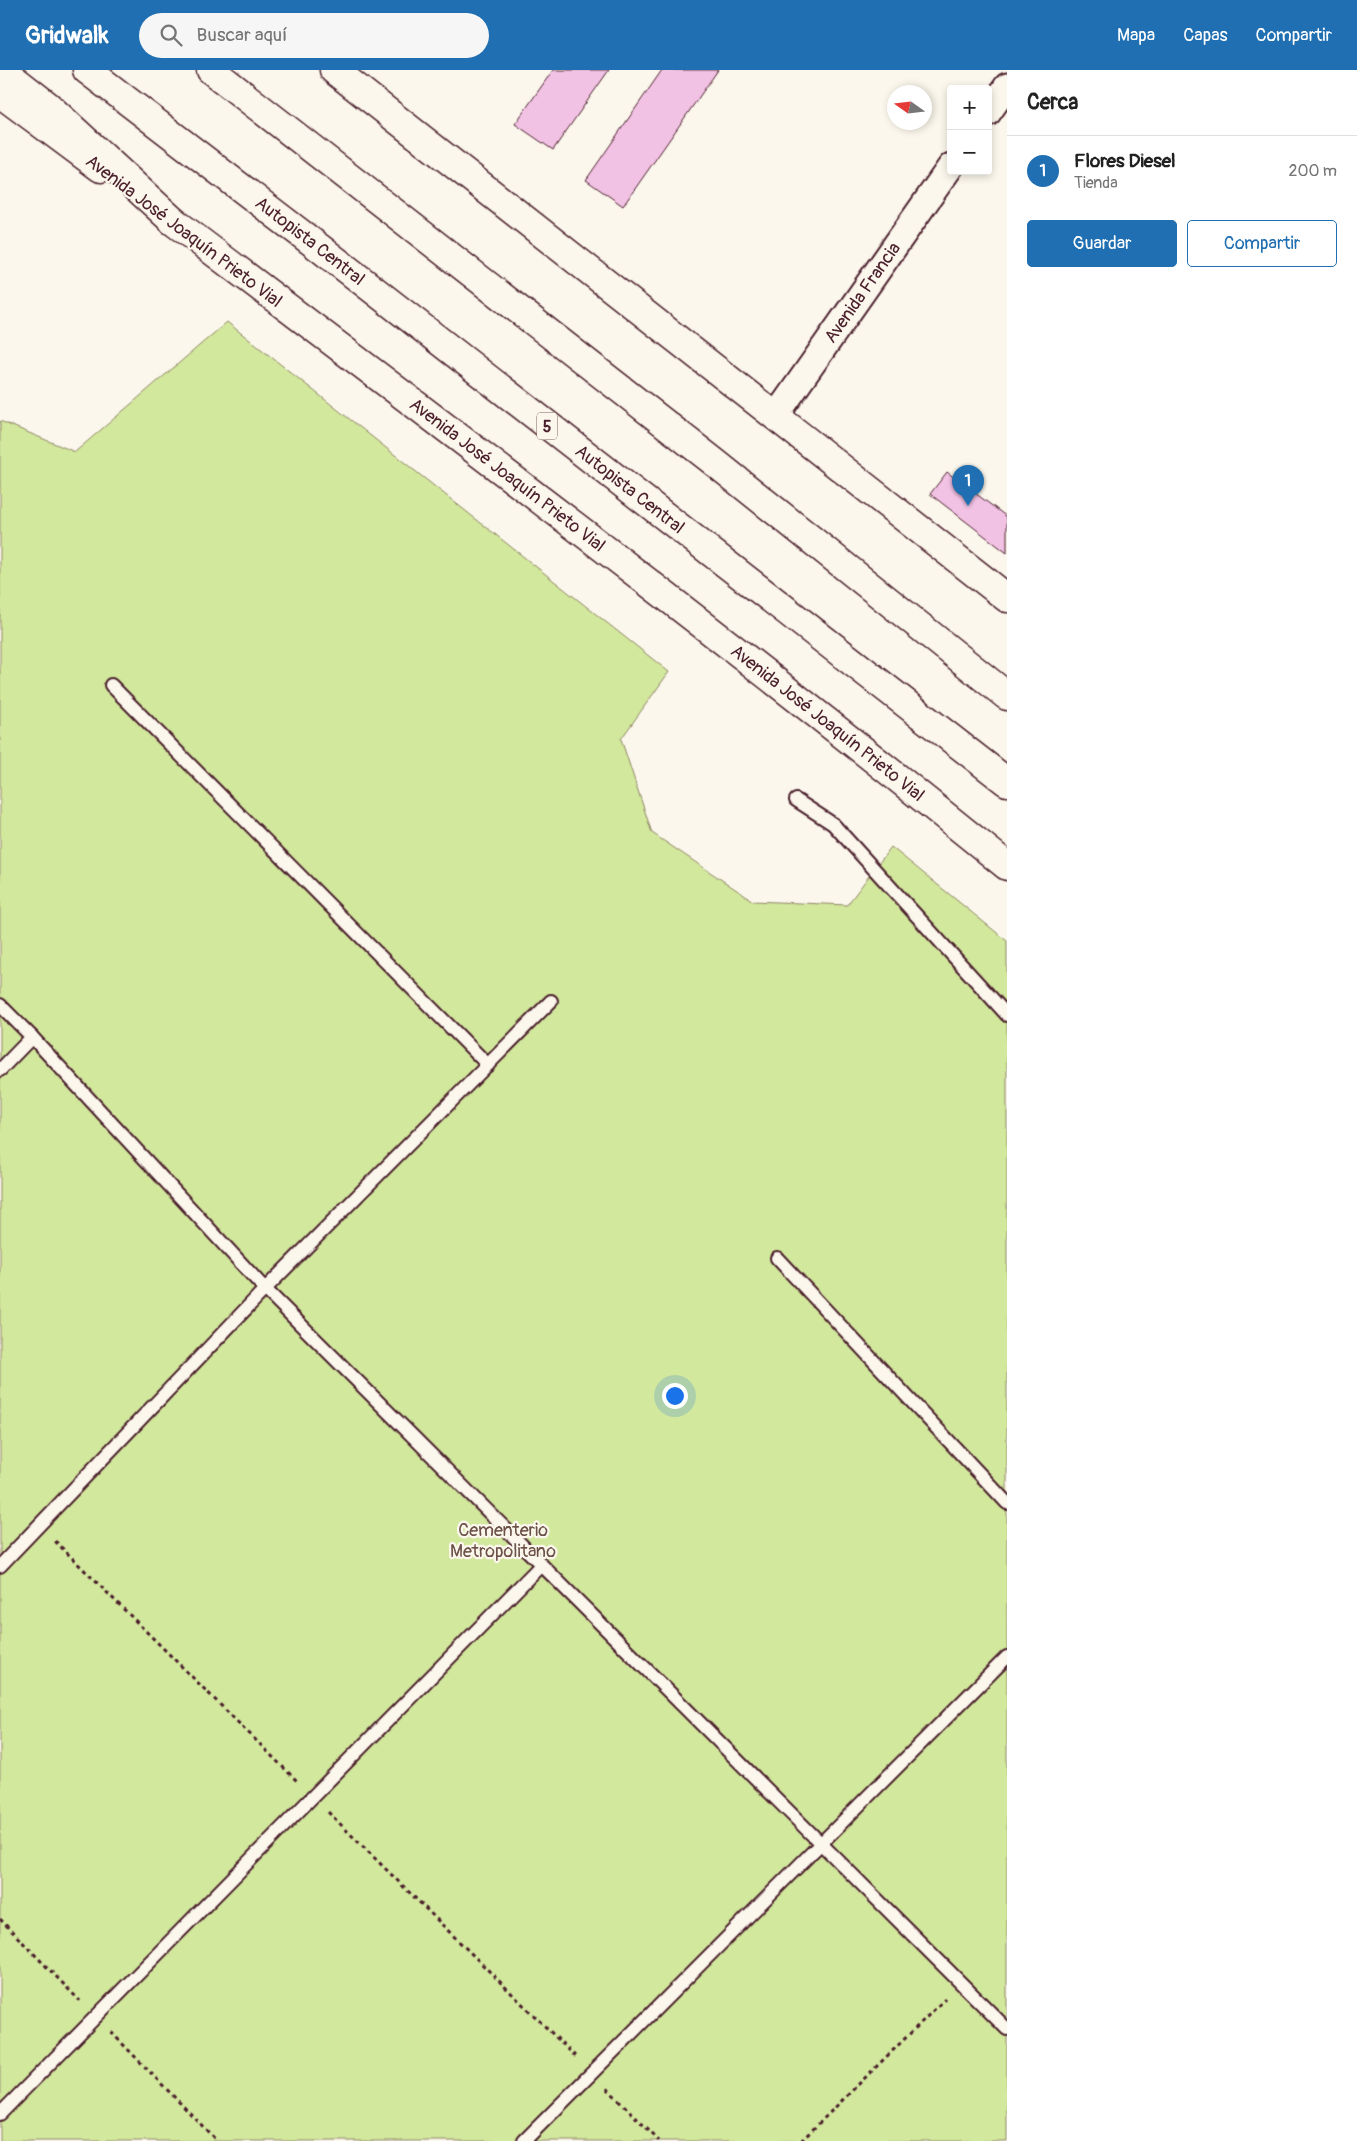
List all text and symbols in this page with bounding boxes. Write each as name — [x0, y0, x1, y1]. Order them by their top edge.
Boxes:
search box — [139, 13, 489, 58]
text: Gridwalk — [25, 21, 109, 50]
icon: search — [157, 21, 185, 49]
text: Buscar aquí — [197, 23, 287, 47]
text: Mapa — [1117, 24, 1155, 47]
text: Capas — [1183, 24, 1228, 47]
text: Compartir — [1256, 24, 1332, 47]
north arrow — [887, 85, 932, 130]
map controls — [947, 85, 992, 175]
button: + — [947, 85, 992, 130]
text: Cerca — [1027, 89, 1078, 116]
button: − — [947, 130, 992, 175]
text: Flores Diesel — [1074, 149, 1176, 173]
street label: Avenida José Joaquín Prieto Vial — [81, 150, 287, 313]
text: 1 — [1040, 161, 1046, 181]
text: 200 m — [1289, 161, 1337, 181]
text: Tienda — [1074, 173, 1118, 193]
street label: Autopista Central — [250, 192, 369, 291]
button: Guardar — [1027, 220, 1177, 267]
button: Compartir — [1187, 220, 1337, 267]
street label: Avenida Francia — [819, 238, 906, 348]
street label: Avenida José Joaquín Prieto Vial — [405, 393, 610, 557]
road number: 5 — [537, 412, 557, 440]
street label: Autopista Central — [570, 440, 689, 539]
pin: 1 — [952, 465, 984, 506]
street label: Avenida José Joaquín Prieto Vial — [726, 640, 929, 807]
your location — [662, 1383, 688, 1409]
park label: Cementerio Metropolitano — [450, 1519, 556, 1563]

